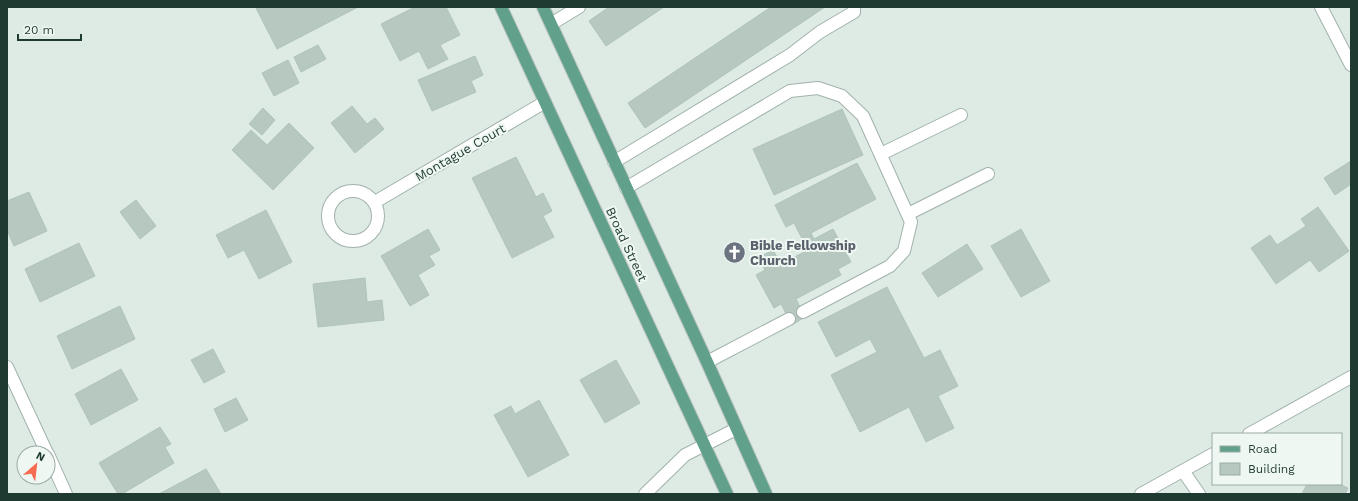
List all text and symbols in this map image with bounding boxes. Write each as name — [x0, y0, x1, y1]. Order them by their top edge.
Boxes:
scale bar — [18, 16, 81, 42]
text: 20 m — [24, 23, 54, 37]
street label: Montague Court — [413, 120, 508, 184]
street label: Broad Street — [603, 205, 651, 284]
place label: Bible Fellowship Church — [750, 238, 856, 268]
church icon: Bible Fellowship Church — [721, 239, 747, 265]
legend — [1212, 433, 1342, 485]
text: Road — [1248, 442, 1277, 456]
north arrow — [16, 445, 56, 485]
text: N — [34, 449, 47, 464]
text: Building — [1248, 462, 1295, 476]

